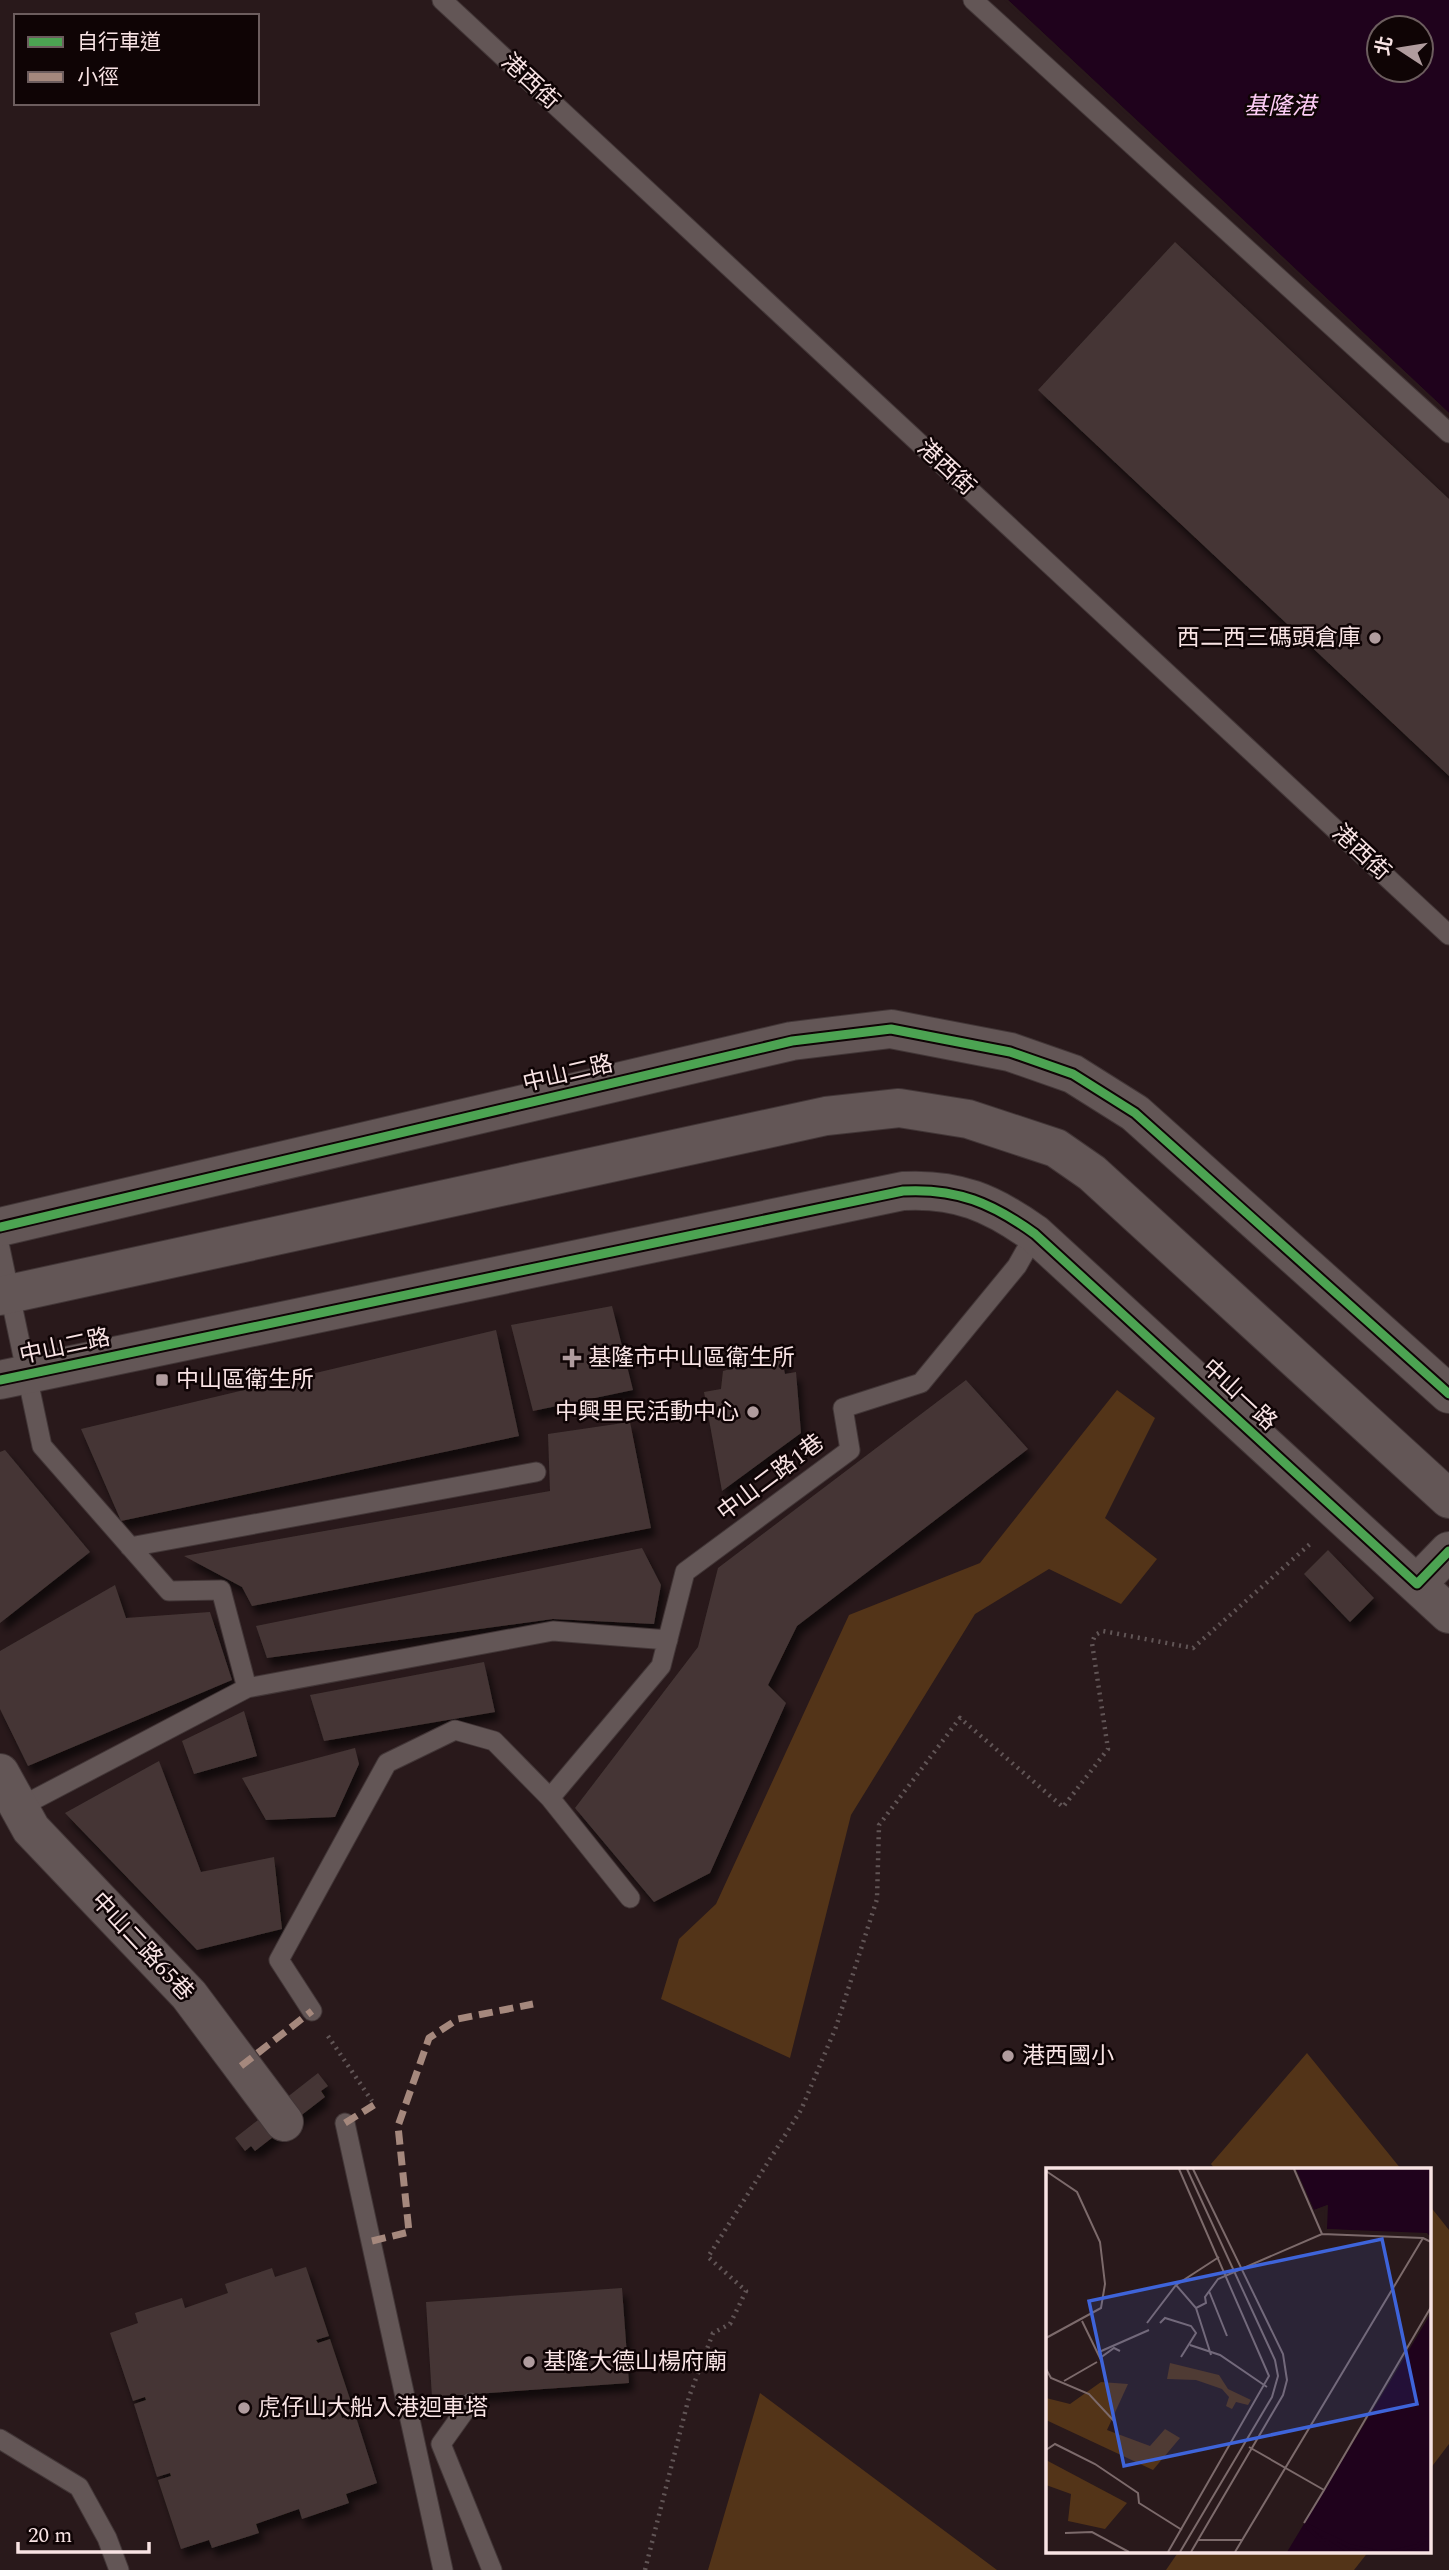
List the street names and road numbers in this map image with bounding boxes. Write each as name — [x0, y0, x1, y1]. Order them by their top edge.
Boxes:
street label: 港西街 — [493, 46, 567, 118]
street label: 港西街 — [909, 432, 983, 504]
street label: 港西街 — [1324, 817, 1398, 889]
street label: 中山二路 — [519, 1047, 617, 1101]
street label: 中山二路 — [16, 1320, 114, 1374]
street label: 中山一路 — [1193, 1351, 1285, 1439]
street label: 中山二路1巷 — [710, 1426, 832, 1530]
street label: 中山二路65巷 — [82, 1885, 202, 2009]

